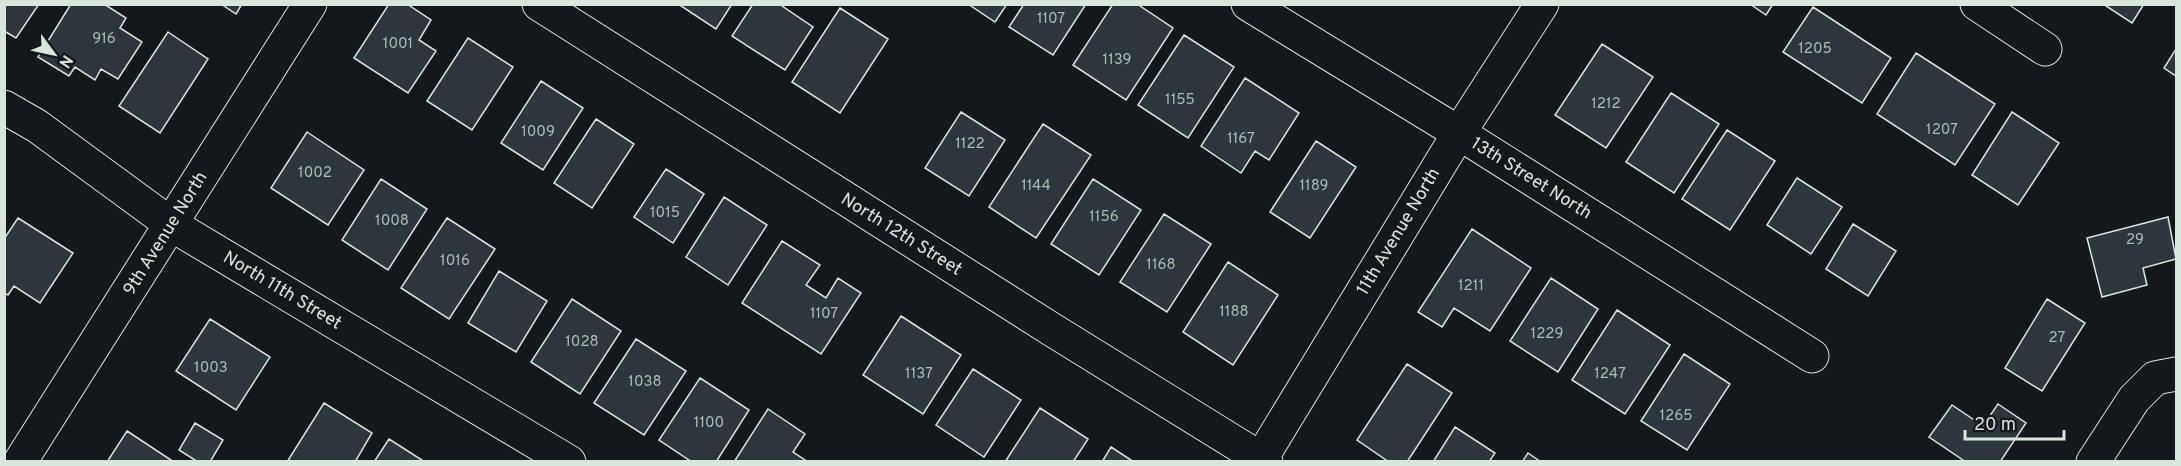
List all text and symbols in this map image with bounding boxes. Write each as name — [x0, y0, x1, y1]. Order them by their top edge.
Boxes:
house number: 1107 — [1037, 10, 1065, 29]
north arrow — [24, 24, 84, 84]
house number: 916 — [92, 30, 116, 49]
house number: 1001 — [383, 35, 413, 54]
house number: 1205 — [1798, 40, 1832, 59]
text: N — [53, 51, 76, 71]
house number: 1139 — [1103, 51, 1131, 70]
house number: 1155 — [1165, 91, 1195, 110]
house number: 1212 — [1591, 95, 1621, 114]
house number: 1207 — [1926, 121, 1958, 140]
house number: 1009 — [521, 123, 555, 142]
house number: 1167 — [1227, 130, 1255, 149]
street label: 13th Street North — [1466, 133, 1596, 225]
house number: 1122 — [955, 135, 985, 154]
house number: 1002 — [298, 164, 332, 183]
street label: 11th Avenue North — [1352, 164, 1446, 300]
street label: 9th Avenue North — [119, 168, 213, 300]
house number: 1144 — [1021, 177, 1051, 196]
house number: 1189 — [1299, 177, 1329, 196]
street label: North 12th Street — [836, 188, 966, 282]
house number: 1015 — [650, 204, 680, 223]
house number: 1156 — [1089, 208, 1119, 227]
house number: 1008 — [375, 212, 409, 231]
house number: 29 — [2126, 231, 2144, 250]
street label: North 11th Street — [218, 246, 346, 336]
house number: 1016 — [440, 252, 470, 271]
house number: 1168 — [1146, 256, 1176, 275]
house number: 1211 — [1458, 277, 1484, 296]
house number: 1188 — [1219, 303, 1249, 322]
house number: 1107 — [810, 305, 838, 324]
house number: 1229 — [1531, 325, 1563, 344]
house number: 27 — [2049, 329, 2066, 348]
house number: 1028 — [565, 333, 599, 352]
house number: 1003 — [194, 359, 228, 378]
house number: 1137 — [905, 365, 933, 384]
house number: 1247 — [1594, 365, 1626, 384]
house number: 1038 — [628, 373, 662, 392]
scale bar — [1965, 403, 2064, 441]
house number: 1265 — [1659, 407, 1693, 426]
house number: 1100 — [694, 414, 724, 433]
text: 20 m — [1974, 414, 2016, 437]

